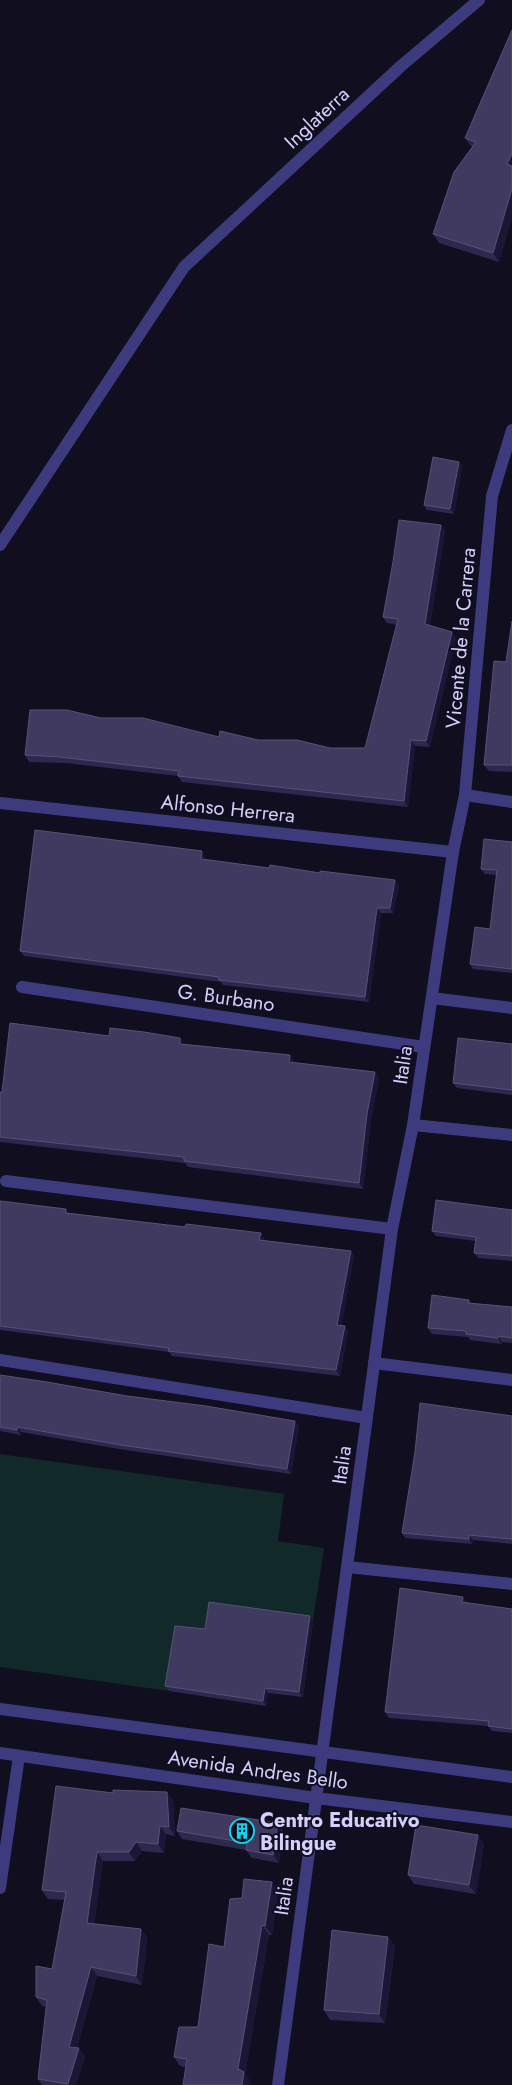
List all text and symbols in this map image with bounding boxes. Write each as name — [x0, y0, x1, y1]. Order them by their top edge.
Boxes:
street label: Inglaterra — [278, 80, 356, 156]
street label: Vicente de la Carrera — [439, 546, 483, 730]
street label: Alfonso Herrera — [159, 788, 297, 830]
street label: G. Burbano — [176, 977, 277, 1019]
street label: Italia — [386, 1044, 420, 1086]
street label: Italia — [325, 1444, 359, 1486]
street label: Avenida Andres Bello — [166, 1743, 350, 1797]
place label: Centro Educativo Bilingue — [260, 1806, 420, 1858]
building icon: Centro Educativo Bilingue — [229, 1818, 255, 1844]
street label: Italia — [267, 1875, 301, 1917]

